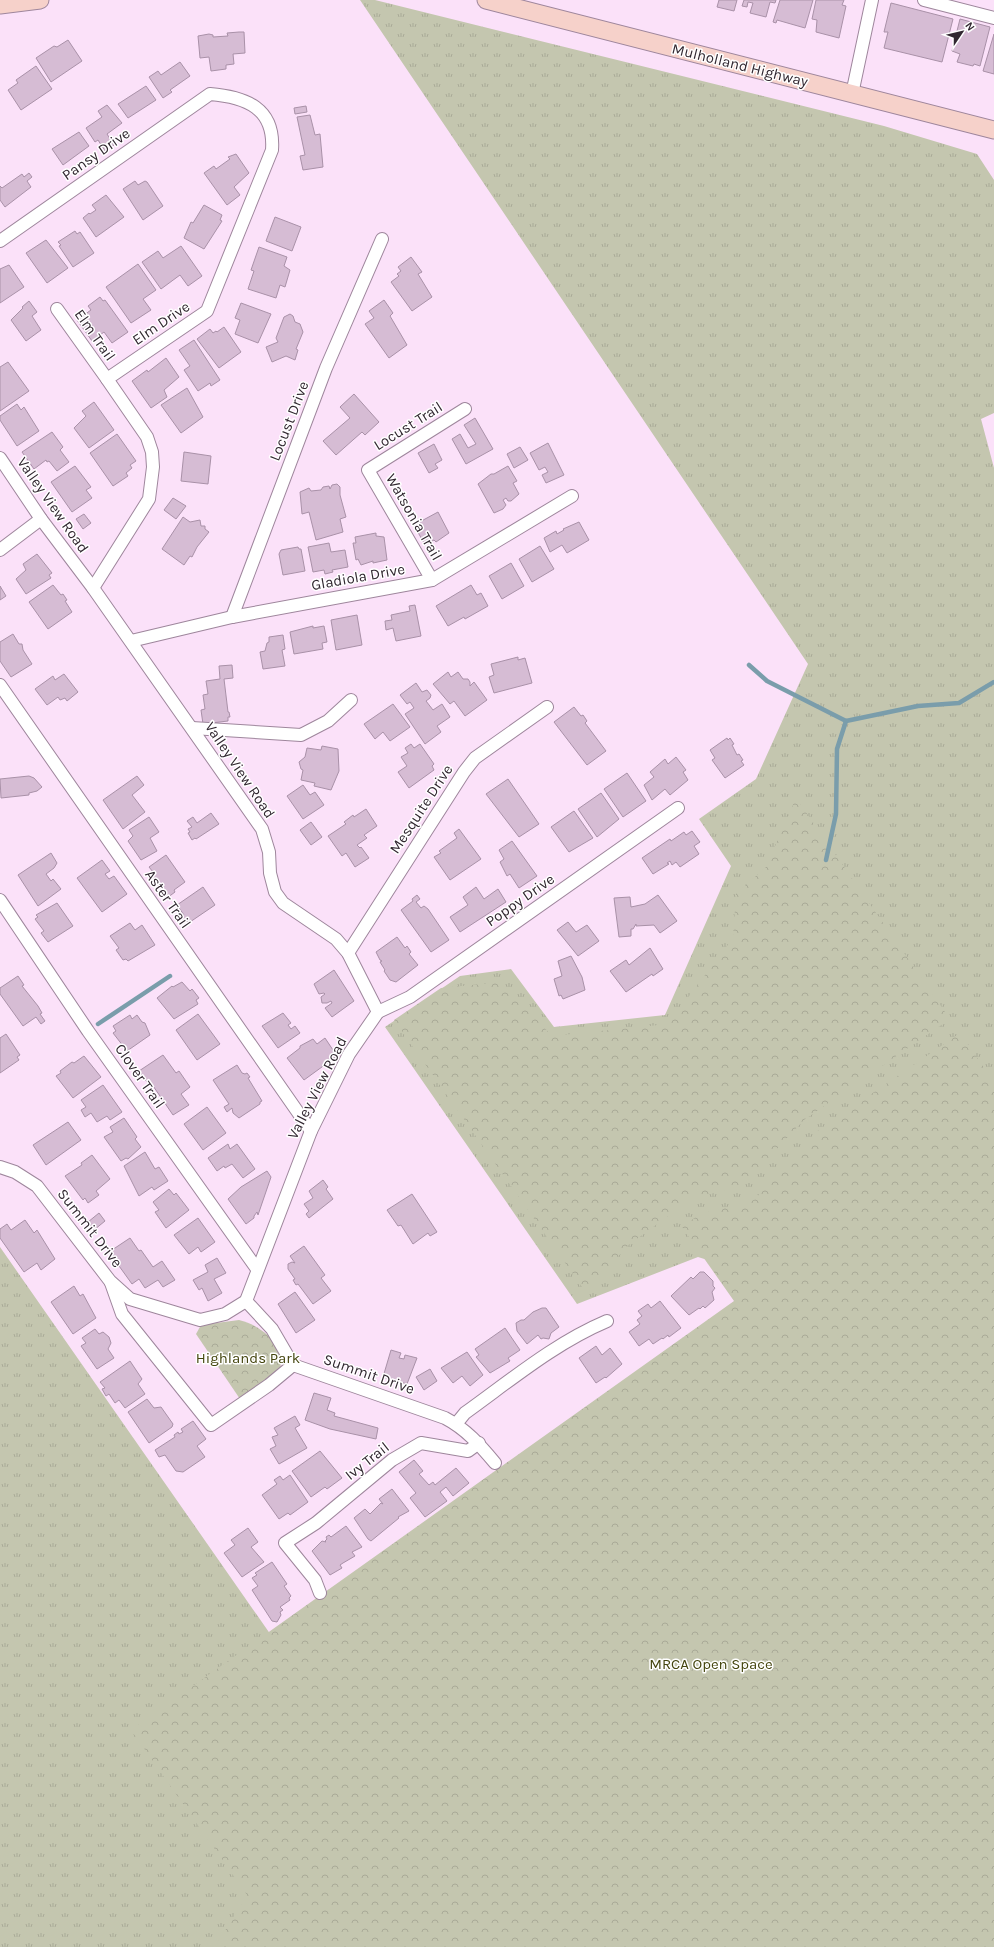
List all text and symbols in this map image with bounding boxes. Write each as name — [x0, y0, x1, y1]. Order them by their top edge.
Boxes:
north arrow — [942, 12, 982, 52]
text: N — [962, 20, 977, 34]
street label: Mulholland Highway — [670, 39, 810, 91]
street label: Pansy Drive — [59, 124, 133, 184]
street label: Elm Drive — [129, 297, 193, 349]
street label: Elm Trail — [71, 306, 119, 364]
street label: Locust Drive — [266, 378, 312, 464]
street label: Locust Trail — [370, 398, 446, 454]
street label: Valley View Road — [13, 454, 93, 556]
street label: Watsonia Trail — [382, 470, 446, 564]
street label: Gladiola Drive — [310, 560, 406, 594]
street label: Valley View Road — [201, 718, 279, 822]
street label: Mesquite Drive — [386, 761, 456, 857]
street label: Aster Trail — [141, 866, 195, 932]
street label: Poppy Drive — [482, 870, 558, 930]
street label: Valley View Road — [283, 1034, 351, 1142]
street label: Clover Trail — [111, 1040, 169, 1112]
street label: Summit Drive — [54, 1185, 126, 1271]
park label: Highlands Park — [196, 1349, 300, 1367]
street label: Summit Drive — [321, 1350, 417, 1398]
street label: Ivy Trail — [341, 1438, 393, 1484]
park label: MRCA Open Space — [649, 1655, 773, 1673]

